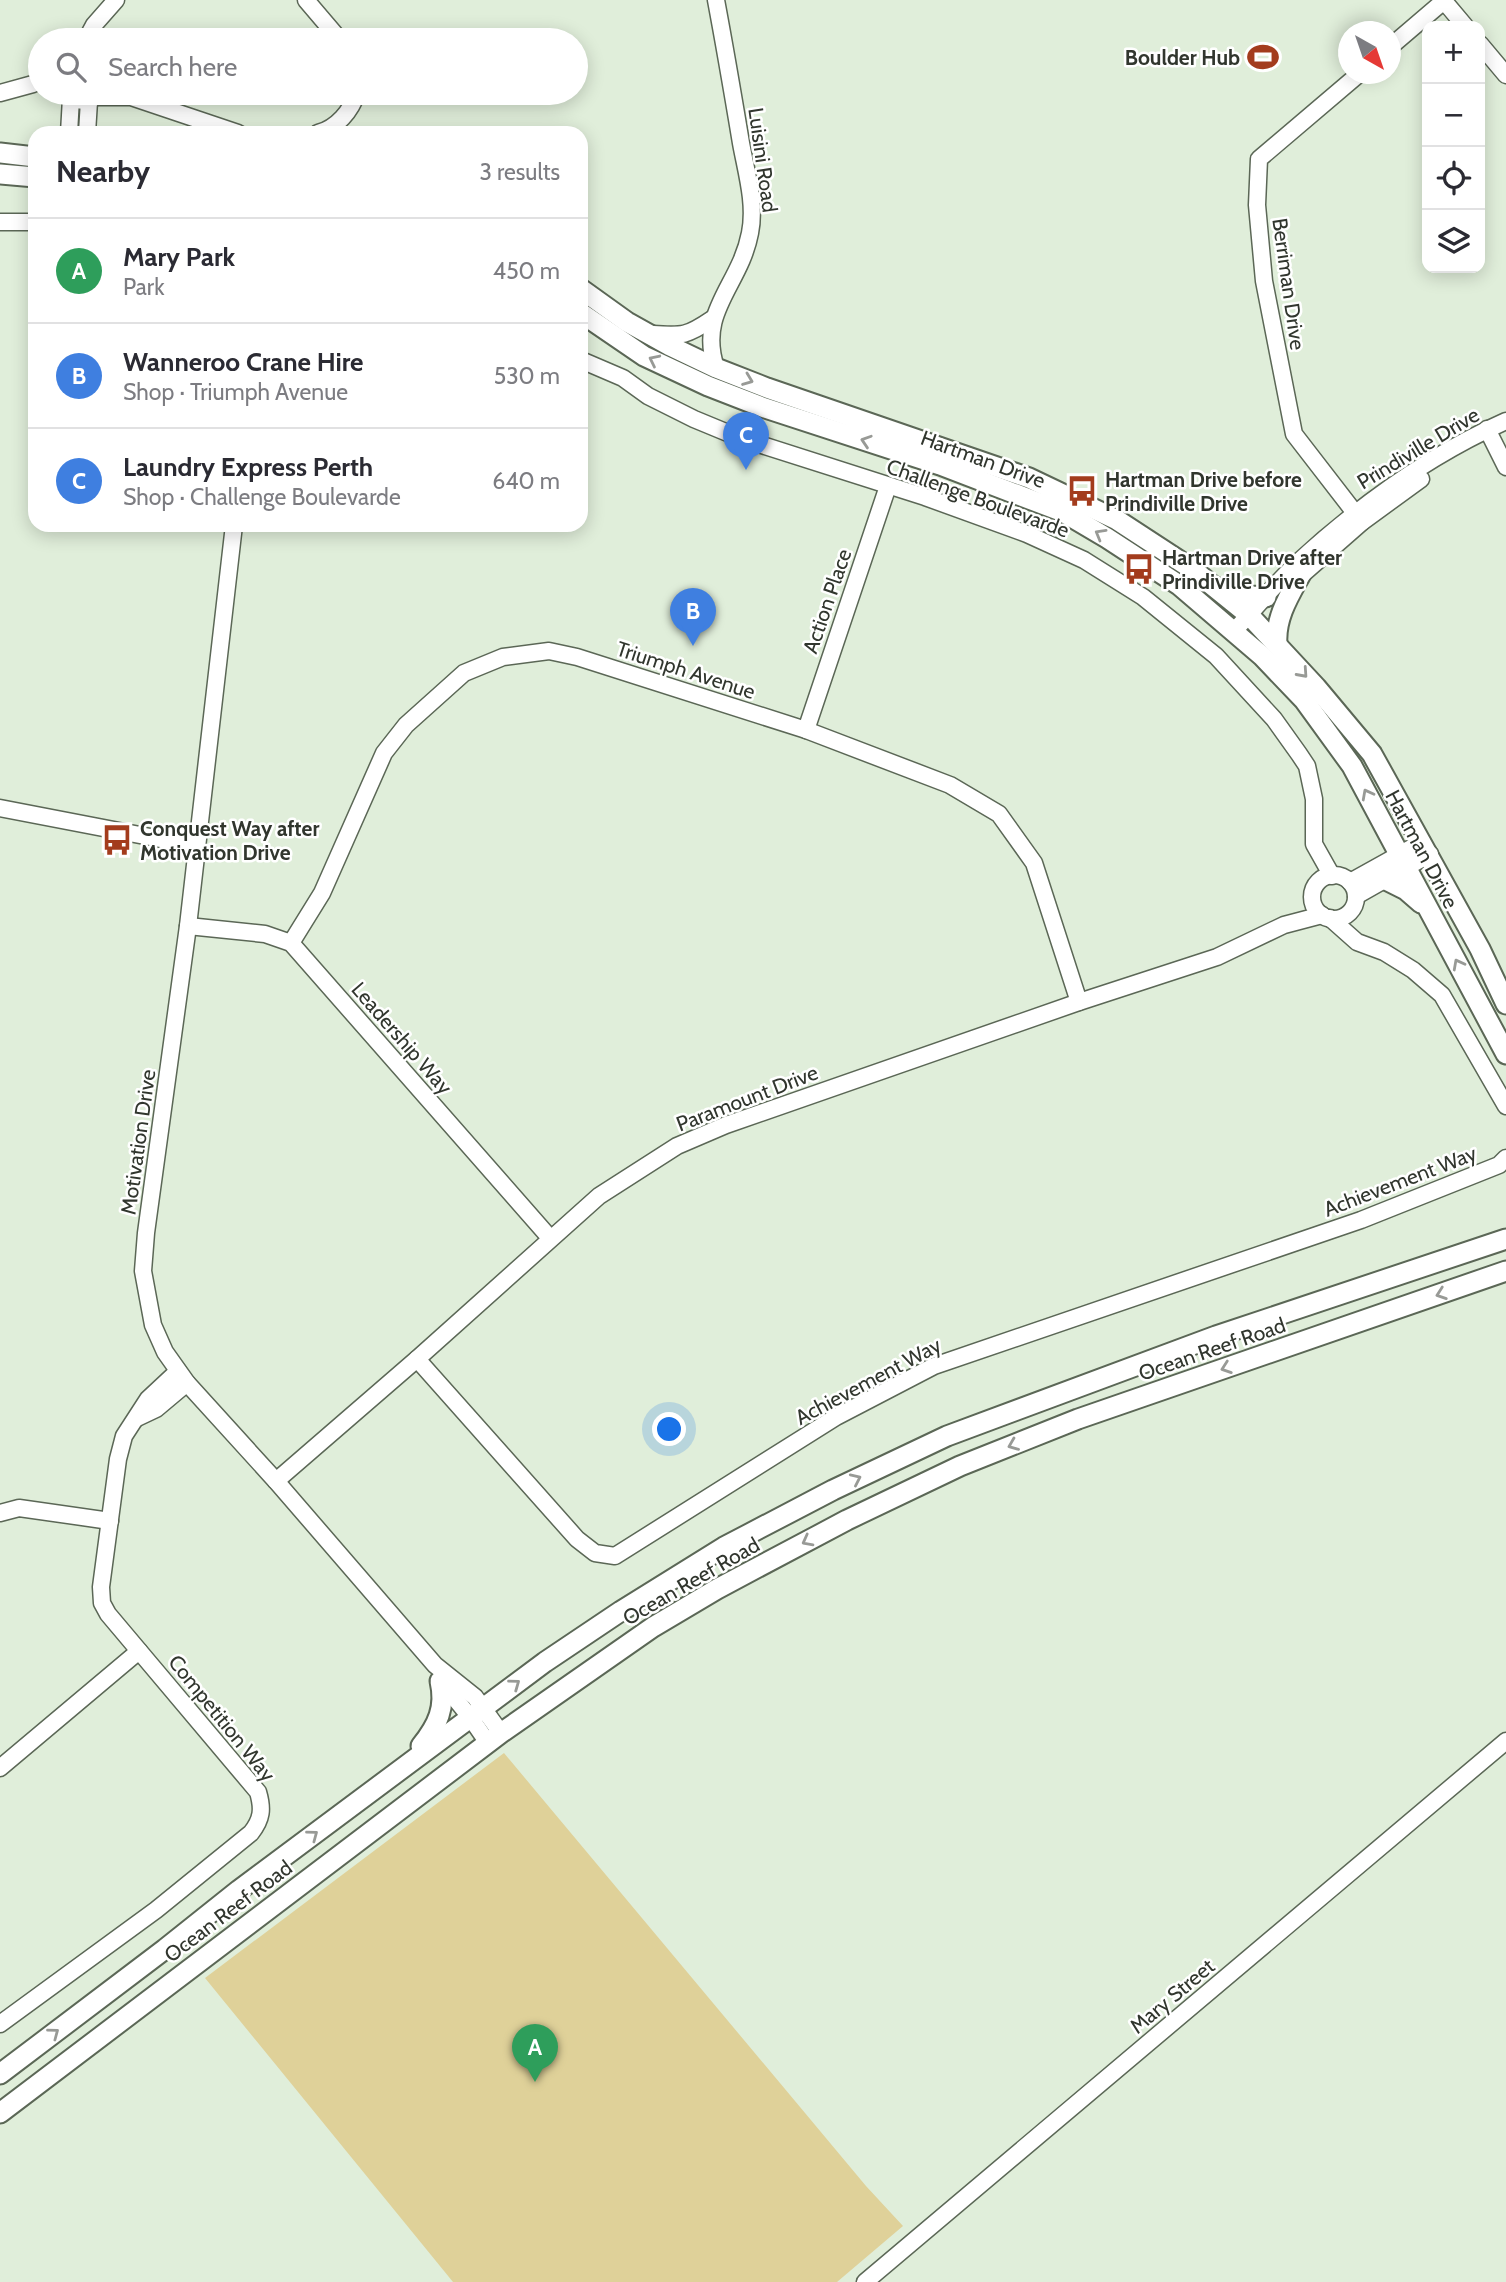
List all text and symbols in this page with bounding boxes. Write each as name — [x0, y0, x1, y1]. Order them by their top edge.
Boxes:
north arrow — [1338, 21, 1401, 84]
map controls — [1422, 21, 1485, 273]
button: + — [1422, 21, 1485, 84]
search box — [28, 28, 588, 105]
sports icon: Boulder Hub — [1246, 40, 1280, 74]
place label: Boulder Hub — [1125, 45, 1240, 70]
icon: search — [52, 48, 90, 86]
text: Search here — [108, 51, 237, 83]
button: − — [1422, 84, 1485, 147]
street label: Luisini Road — [743, 106, 783, 214]
button: locate — [1422, 147, 1485, 210]
text: Nearby — [56, 153, 150, 190]
text: 3 results — [479, 158, 560, 186]
button: layers — [1422, 210, 1485, 273]
street label: Berriman Drive — [1267, 216, 1311, 352]
text: Mary Park — [123, 241, 235, 273]
text: A — [72, 257, 86, 285]
text: 450 m — [493, 257, 560, 285]
text: Park — [123, 273, 164, 301]
text: Wanneroo Crane Hire — [123, 346, 364, 378]
one-way arrow — [649, 354, 661, 368]
text: B — [72, 362, 86, 390]
text: 530 m — [494, 362, 560, 390]
one-way arrow — [741, 372, 753, 386]
text: Shop · Triumph Avenue — [123, 378, 348, 406]
street label: Prindiville Drive — [1352, 402, 1484, 494]
pin: C — [723, 412, 769, 470]
street label: Hartman Drive — [917, 425, 1049, 493]
one-way arrow — [860, 435, 873, 449]
text: Laundry Express Perth — [123, 451, 373, 483]
street label: Challenge Boulevarde — [883, 453, 1073, 543]
text: C — [72, 467, 86, 495]
text: 640 m — [492, 467, 560, 495]
place label: Hartman Drive before Prindiville Drive — [1105, 467, 1302, 516]
bus stop icon: Hartman Drive before Prindiville Drive — [1065, 474, 1099, 508]
text: Shop · Challenge Boulevarde — [123, 483, 401, 511]
one-way arrow — [1094, 529, 1107, 542]
street label: Action Place — [797, 545, 857, 657]
place label: Hartman Drive after Prindiville Drive — [1162, 545, 1342, 594]
bus stop icon: Hartman Drive after Prindiville Drive — [1122, 552, 1156, 586]
pin: B — [670, 588, 716, 646]
street label: Triumph Avenue — [614, 636, 759, 704]
one-way arrow — [1295, 665, 1307, 678]
street label: Hartman Drive — [1380, 786, 1464, 913]
one-way arrow — [1362, 788, 1375, 801]
place label: Conquest Way after Motivation Drive — [140, 816, 319, 865]
bus stop icon: Conquest Way after Motivation Drive — [100, 823, 134, 857]
one-way arrow — [1453, 959, 1466, 971]
street label: Leadership Way — [346, 977, 458, 1099]
street label: Paramount Drive — [673, 1059, 822, 1137]
street label: Motivation Drive — [115, 1068, 161, 1216]
street label: Achievement Way — [1320, 1140, 1480, 1222]
one-way arrow — [1436, 1286, 1448, 1300]
street label: Ocean Reef Road — [1135, 1312, 1289, 1386]
street label: Achievement Way — [791, 1332, 946, 1430]
one-way arrow — [1221, 1360, 1233, 1374]
your location — [652, 1412, 686, 1446]
one-way arrow — [1007, 1437, 1019, 1451]
one-way arrow — [849, 1473, 861, 1487]
street label: Ocean Reef Road — [618, 1532, 764, 1630]
one-way arrow — [801, 1533, 814, 1546]
street label: Competition Way — [163, 1650, 281, 1787]
one-way arrow — [507, 1680, 520, 1692]
one-way arrow — [306, 1831, 318, 1844]
street label: Ocean Reef Road — [159, 1855, 297, 1967]
street label: Mary Street — [1125, 1953, 1219, 2039]
pin: A — [512, 2024, 558, 2082]
one-way arrow — [47, 2028, 59, 2041]

